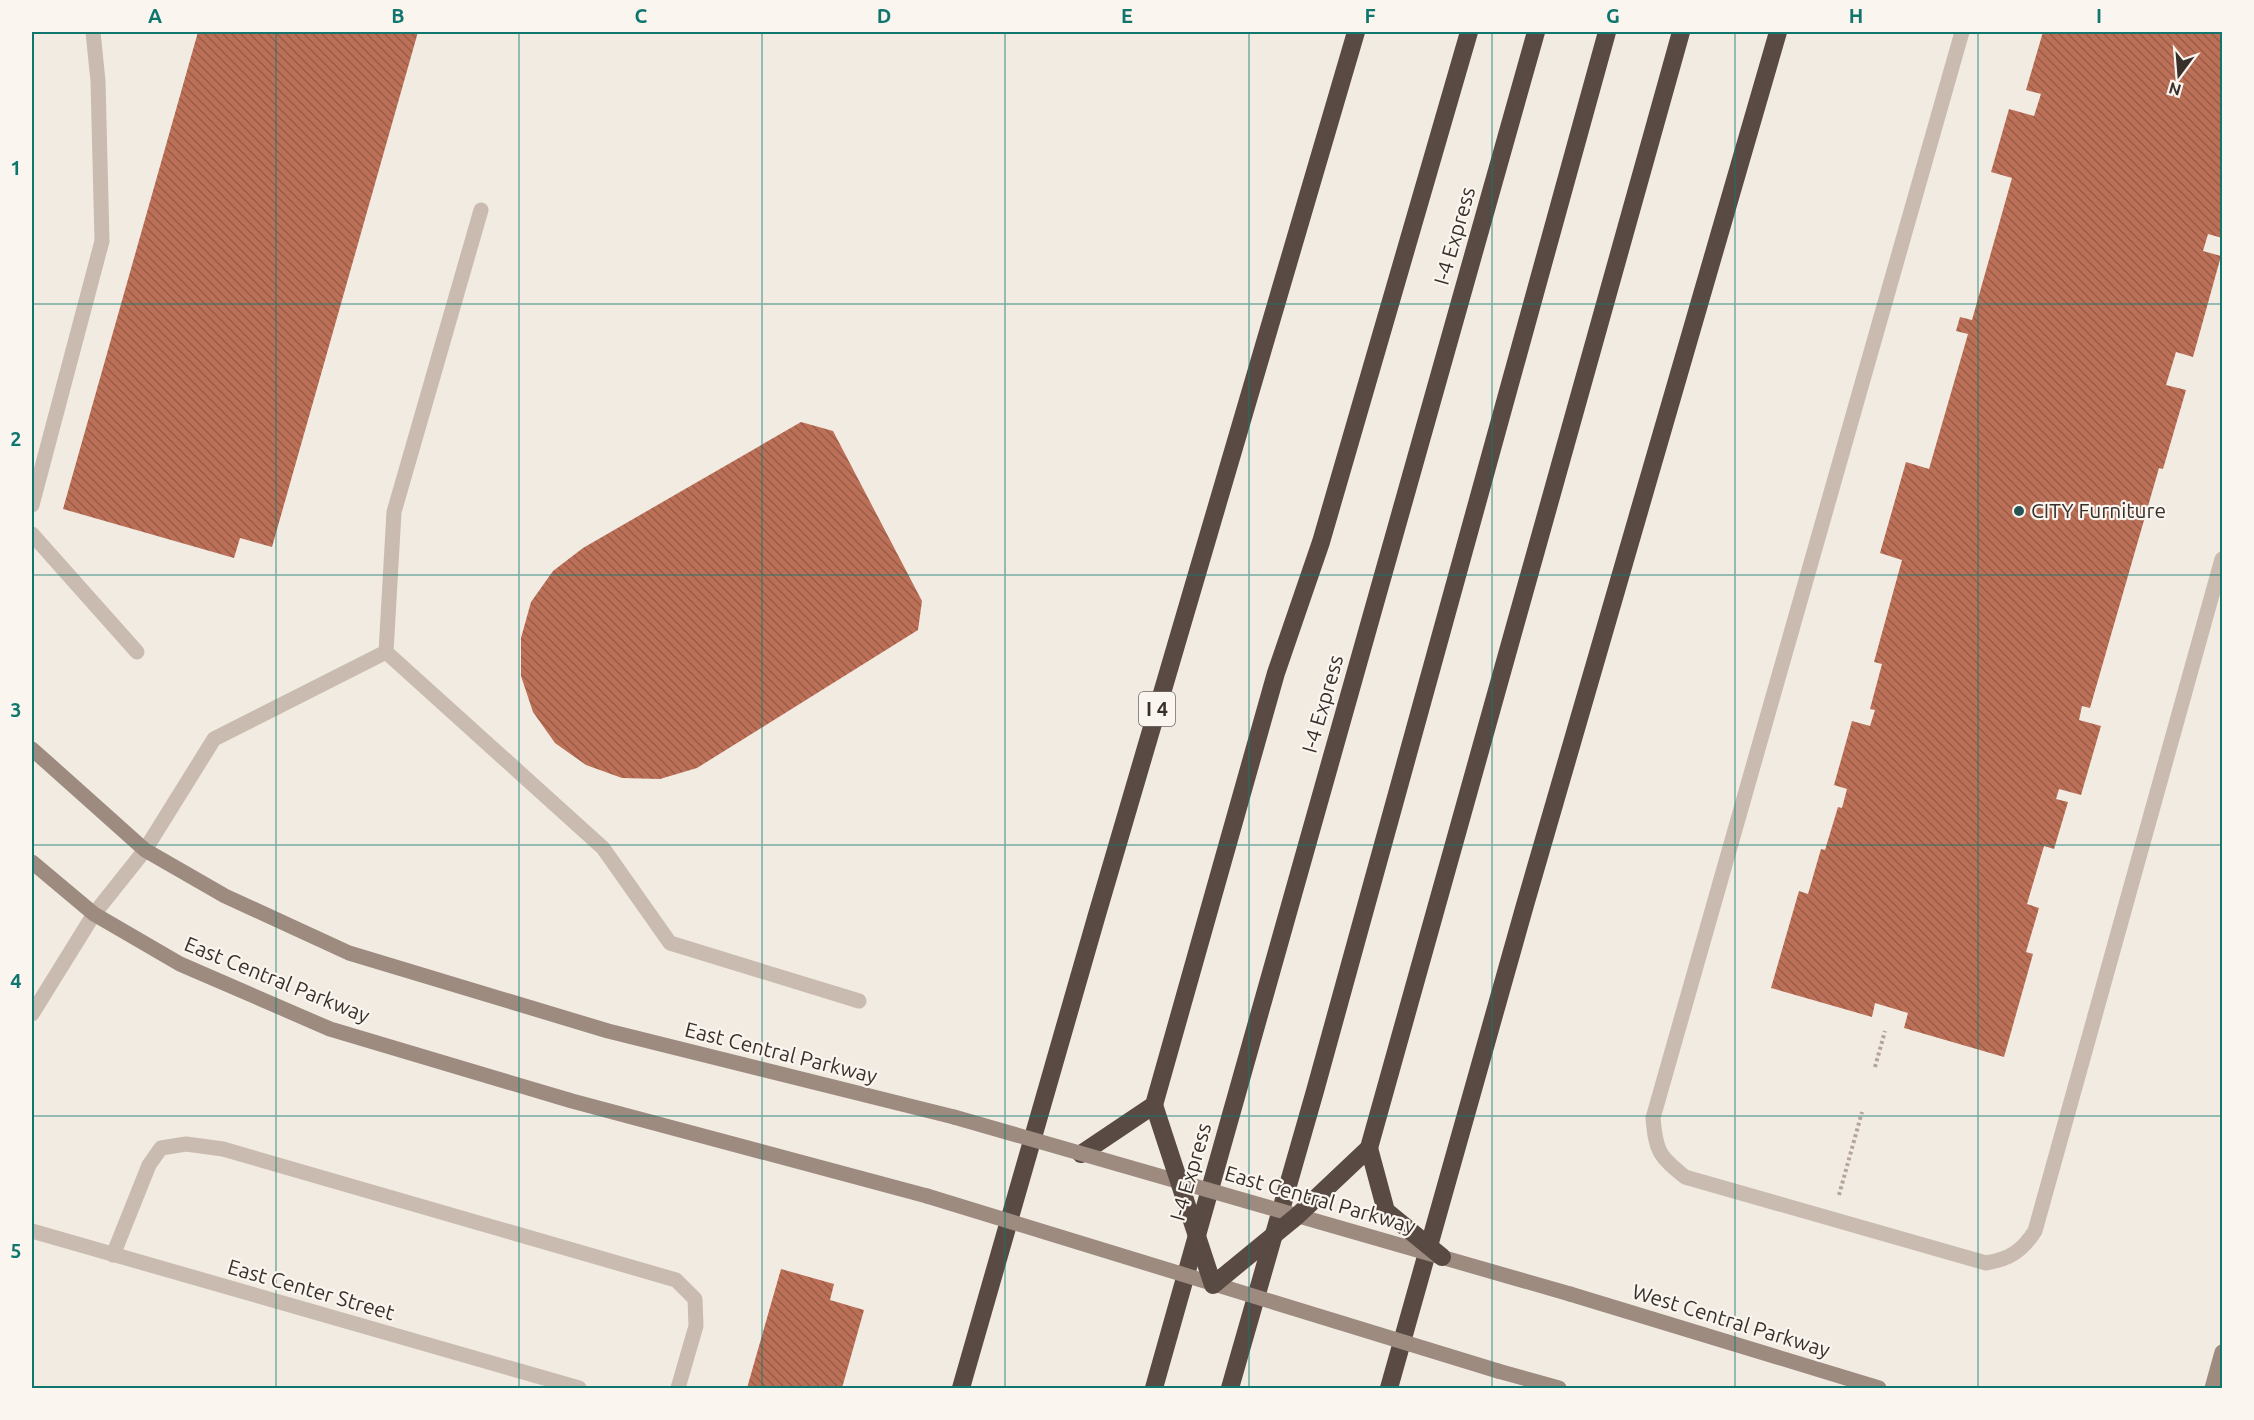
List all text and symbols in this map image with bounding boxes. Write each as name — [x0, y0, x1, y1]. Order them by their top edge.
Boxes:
text: A — [148, 4, 162, 27]
text: B — [391, 4, 405, 27]
text: C — [635, 4, 648, 27]
text: D — [877, 4, 891, 27]
text: E — [1121, 4, 1133, 27]
text: F — [1364, 4, 1376, 27]
text: G — [1606, 4, 1620, 27]
text: H — [1849, 4, 1863, 27]
text: I — [2096, 4, 2102, 27]
north arrow — [2149, 45, 2209, 105]
text: N — [2167, 79, 2183, 100]
text: 1 — [10, 156, 22, 179]
street label: I-4 Express — [1429, 184, 1479, 287]
text: 2 — [10, 427, 22, 450]
place label: CITY Furniture — [2031, 498, 2166, 522]
marker: CITY Furniture — [2012, 504, 2026, 518]
street label: I-4 Express — [1297, 652, 1347, 755]
road number: I 4 — [1139, 692, 1175, 726]
text: 3 — [10, 698, 22, 721]
street label: East Central Parkway — [181, 931, 373, 1027]
text: 4 — [10, 969, 22, 992]
street label: East Central Parkway — [683, 1017, 880, 1088]
street label: I-4 Express — [1165, 1120, 1215, 1223]
street label: East Central Parkway — [1222, 1160, 1418, 1238]
text: 5 — [10, 1239, 22, 1262]
street label: East Center Street — [225, 1254, 397, 1324]
street label: West Central Parkway — [1629, 1279, 1833, 1362]

